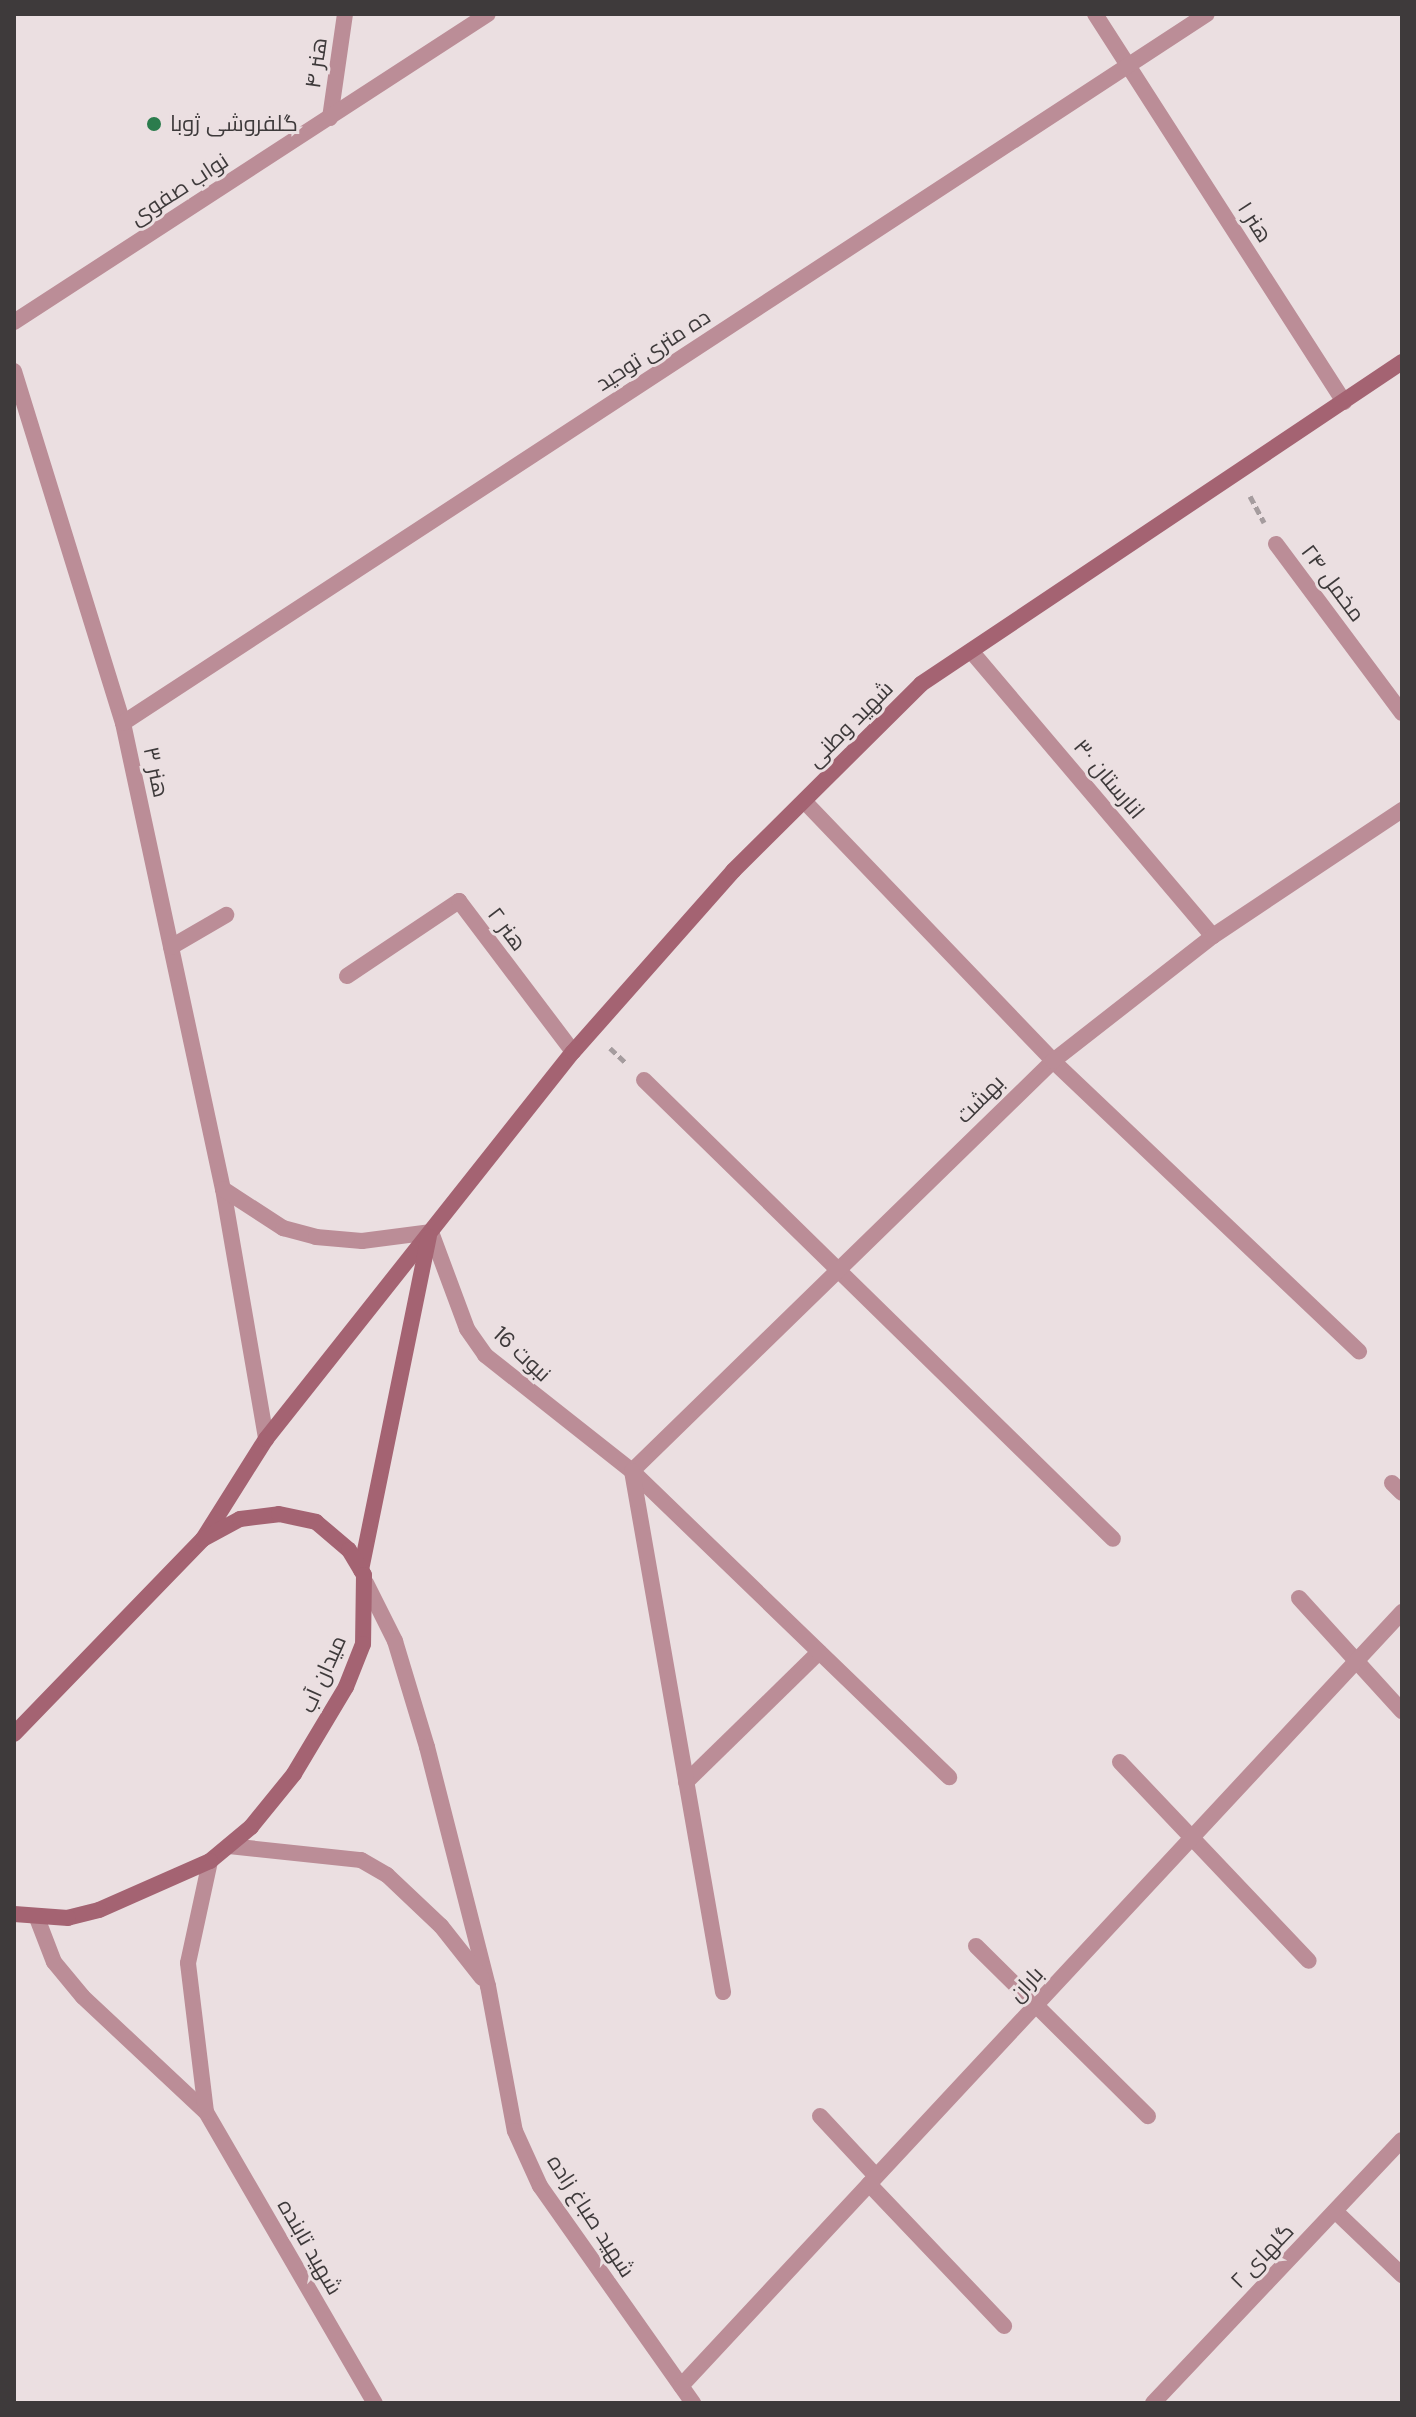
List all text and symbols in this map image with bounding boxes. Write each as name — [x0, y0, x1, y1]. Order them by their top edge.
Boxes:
street label: هنر ۴ — [299, 36, 333, 90]
place label: گلفروشی ژوبا — [170, 111, 298, 137]
marker: گلفروشی ژوبا — [145, 115, 163, 133]
street label: نواب صفوی — [125, 147, 233, 231]
street label: هنر ۱ — [1232, 197, 1278, 247]
street label: ده متری توحید — [591, 303, 715, 397]
street label: مخمل ۲۴ — [1295, 539, 1371, 627]
street label: شهید وطنی — [801, 675, 899, 773]
street label: انارستان ۳۰ — [1068, 734, 1150, 824]
street label: هنر ۳ — [138, 744, 174, 800]
street label: هنر ۲ — [482, 902, 532, 956]
street label: بهشت — [950, 1069, 1010, 1129]
street label: نبوت 16 — [488, 1321, 556, 1387]
street label: میدان آب — [294, 1631, 352, 1717]
street label: باران — [1003, 1961, 1049, 2007]
street label: شهید صباغ زاده — [542, 2150, 640, 2282]
street label: شهید تابنده — [272, 2194, 348, 2300]
street label: گلهای ۲ — [1225, 2218, 1299, 2294]

